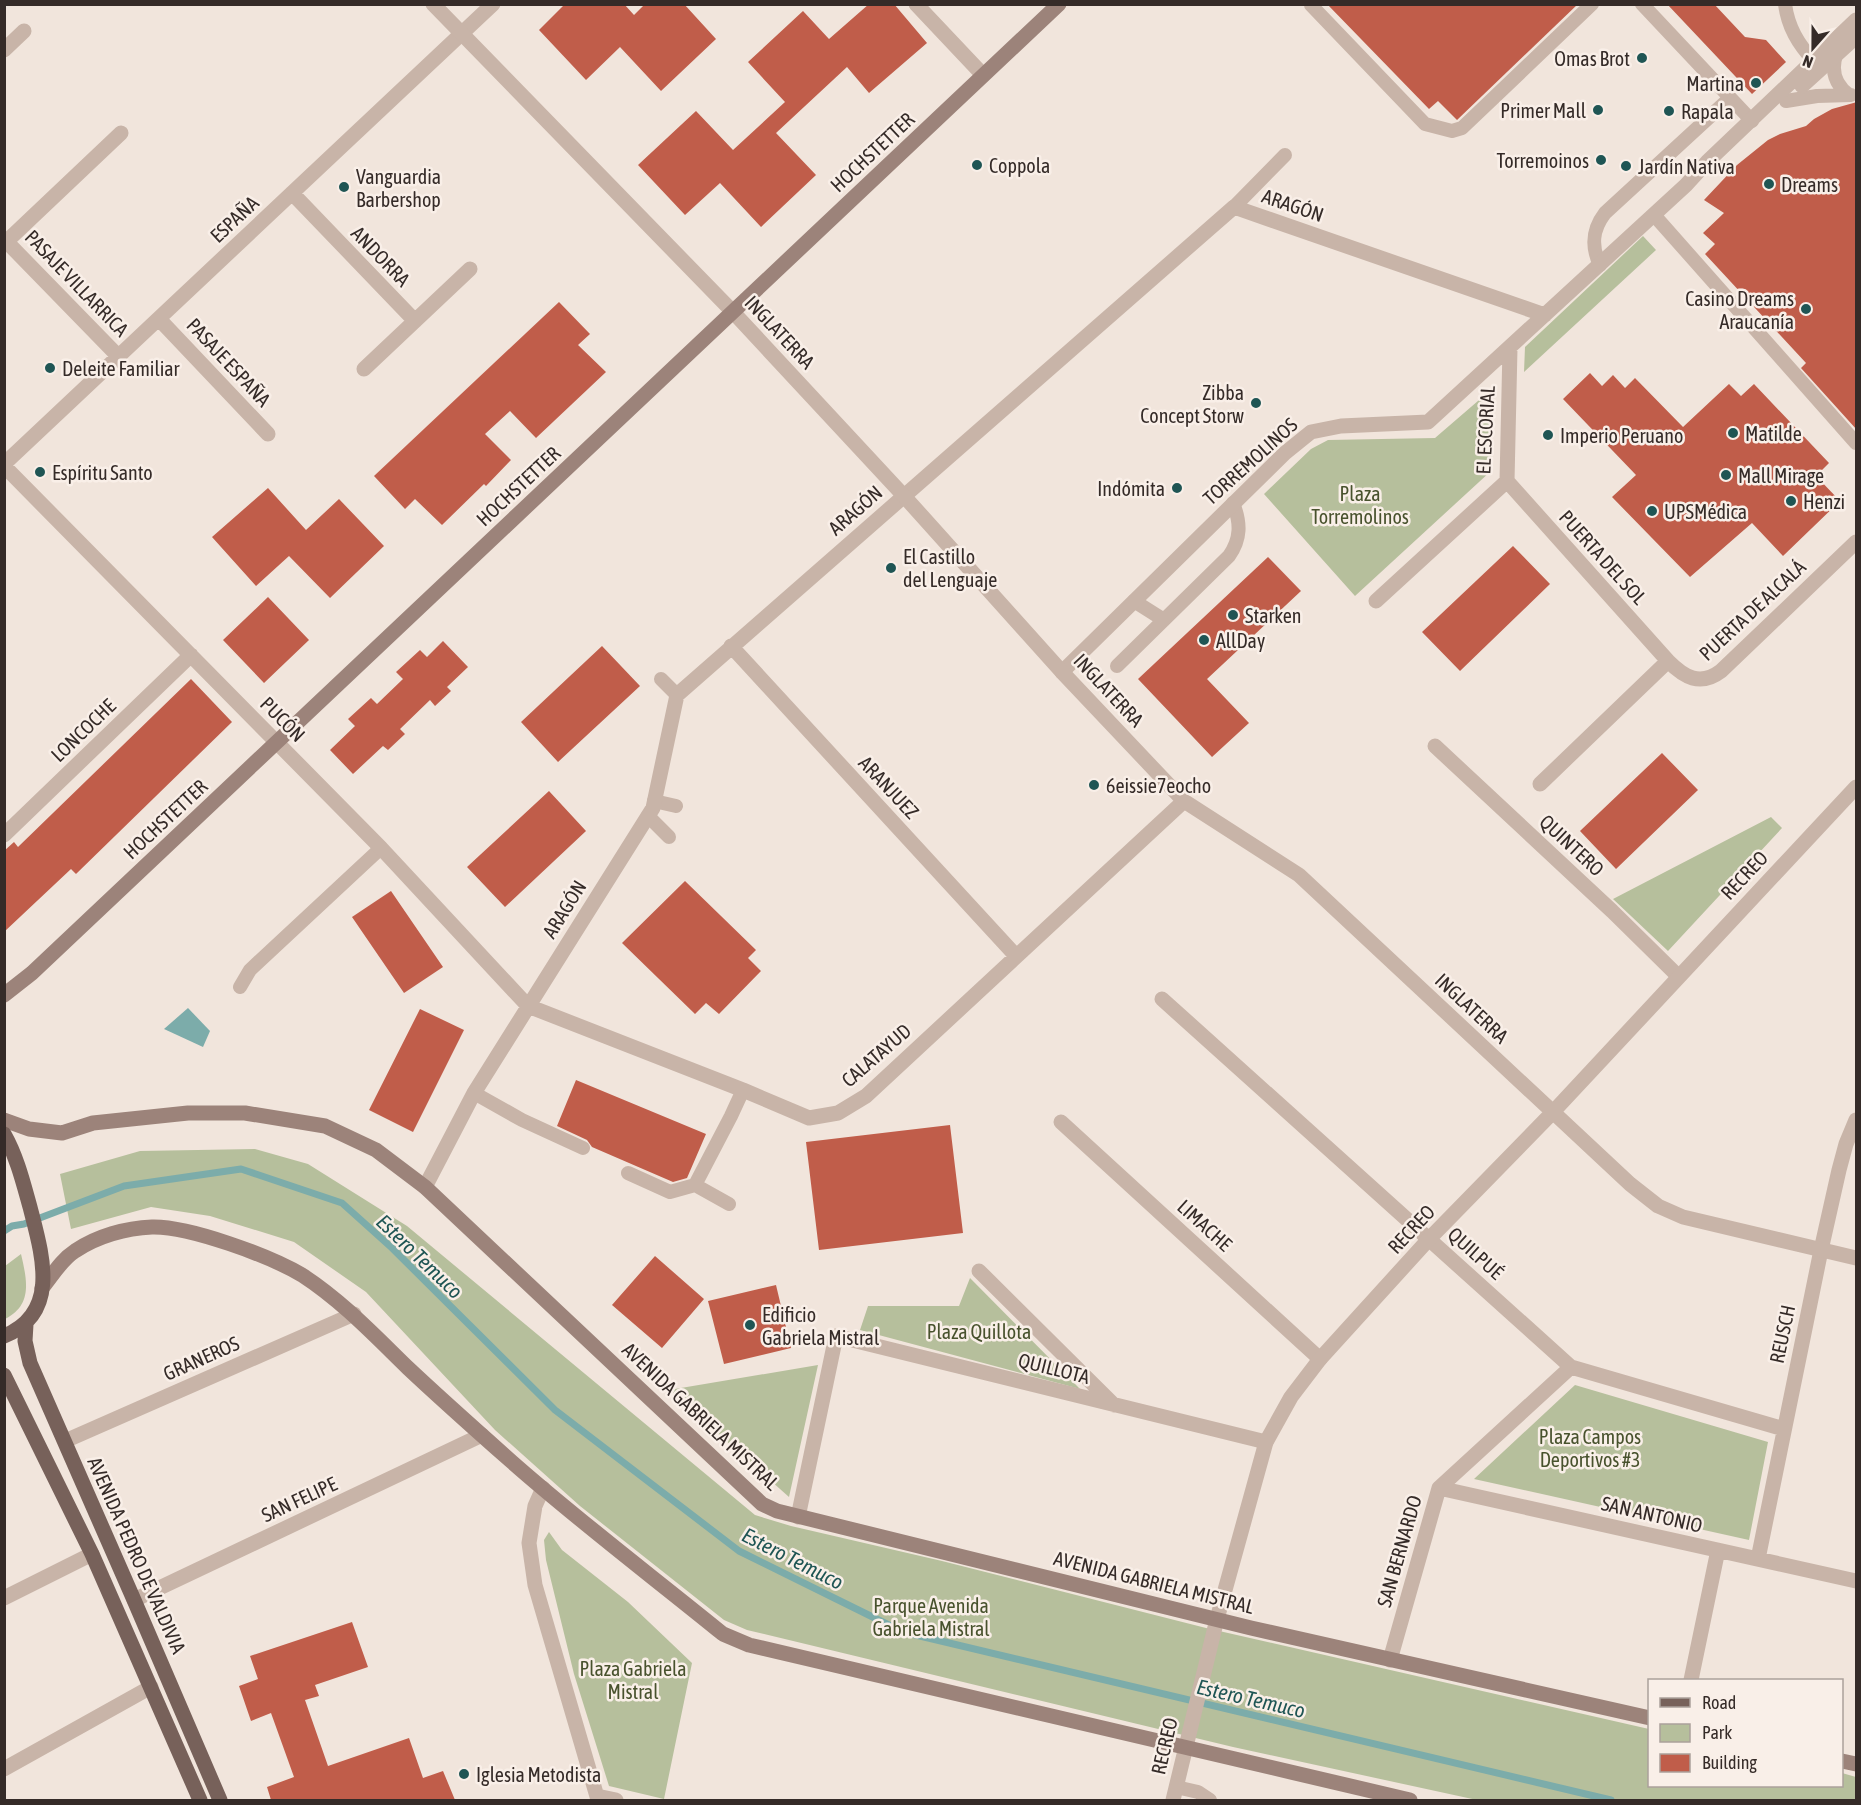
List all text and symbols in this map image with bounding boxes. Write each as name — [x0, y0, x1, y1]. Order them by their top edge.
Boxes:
north arrow — [1783, 18, 1843, 78]
place label: Omas Brot — [1554, 47, 1630, 70]
marker: Omas Brot — [1635, 51, 1649, 65]
text: N — [1800, 52, 1815, 72]
place label: Martina — [1686, 72, 1744, 95]
marker: Martina — [1749, 76, 1763, 90]
place label: Primer Mall — [1500, 99, 1587, 122]
place label: Rapala — [1681, 100, 1734, 123]
marker: Primer Mall — [1591, 103, 1605, 117]
marker: Rapala — [1662, 104, 1676, 118]
street label: HOCHSTETTER — [826, 108, 918, 196]
place label: Torremoinos — [1497, 149, 1589, 172]
marker: Torremoinos — [1594, 153, 1608, 167]
place label: Coppola — [989, 154, 1050, 177]
place label: Jardín Nativa — [1638, 155, 1735, 178]
marker: Coppola — [970, 158, 984, 172]
marker: Jardín Nativa — [1619, 159, 1633, 173]
place label: Vanguardia Barbershop — [356, 165, 441, 211]
place label: Dreams — [1781, 173, 1838, 196]
marker: Dreams — [1762, 177, 1776, 191]
marker: Vanguardia Barbershop — [337, 180, 351, 194]
street label: ARAGÓN — [1259, 184, 1327, 226]
street label: ESPAÑA — [205, 191, 263, 247]
street label: ANDORRA — [347, 221, 415, 291]
street label: PASAJE VILLARRICA — [21, 225, 134, 341]
place label: Casino Dreams Araucanía — [1685, 287, 1794, 333]
street label: INGLATERRA — [740, 291, 820, 373]
marker: Casino Dreams Araucanía — [1799, 302, 1813, 316]
street label: PASAJE ESPAÑA — [182, 313, 276, 411]
place label: Deleite Familiar — [62, 357, 181, 380]
marker: Deleite Familiar — [43, 361, 57, 375]
place label: Zibba Concept Storw — [1140, 381, 1244, 427]
street label: EL ESCORIAL — [1471, 385, 1499, 475]
marker: Zibba Concept Storw — [1249, 396, 1263, 410]
street label: TORREMOLINOS — [1198, 413, 1302, 509]
place label: Matilde — [1745, 422, 1802, 445]
place label: Imperio Peruano — [1560, 424, 1683, 447]
marker: Matilde — [1726, 426, 1740, 440]
marker: Imperio Peruano — [1541, 428, 1555, 442]
street label: HOCHSTETTER — [472, 442, 564, 530]
place label: Espíritu Santo — [52, 461, 153, 484]
place label: Mall Mirage — [1738, 464, 1824, 487]
marker: Espíritu Santo — [33, 465, 47, 479]
marker: Mall Mirage — [1719, 468, 1733, 482]
place label: Indómita — [1097, 477, 1165, 500]
street label: ARAGÓN — [823, 480, 887, 540]
marker: Indómita — [1170, 481, 1184, 495]
park label: Plaza Torremolinos — [1311, 482, 1409, 528]
place label: Henzi — [1803, 490, 1845, 513]
marker: Henzi — [1784, 494, 1798, 508]
place label: UPSMédica — [1664, 500, 1747, 523]
marker: UPSMédica — [1645, 504, 1659, 518]
street label: PUERTA DEL SOL — [1555, 505, 1651, 609]
place label: El Castillo del Lenguaje — [903, 545, 997, 591]
street label: PUERTA DE ALCALÁ — [1694, 555, 1810, 665]
marker: El Castillo del Lenguaje — [884, 561, 898, 575]
place label: Starken — [1245, 604, 1302, 627]
marker: Starken — [1226, 608, 1240, 622]
place label: AllDay — [1216, 629, 1265, 652]
marker: AllDay — [1197, 633, 1211, 647]
street label: INGLATERRA — [1069, 649, 1149, 731]
street label: PUCÓN — [256, 692, 310, 746]
street label: LONCOCHE — [46, 694, 120, 766]
street label: ARANJUEZ — [854, 751, 924, 823]
place label: 6eissie7eocho — [1106, 774, 1211, 797]
street label: HOCHSTETTER — [119, 775, 211, 863]
marker: 6eissie7eocho — [1087, 778, 1101, 792]
street label: QUINTERO — [1535, 810, 1609, 880]
street label: RECREO — [1716, 846, 1772, 904]
street label: ARAGÓN — [537, 876, 591, 942]
street label: INGLATERRA — [1431, 968, 1513, 1048]
street label: CALATAYUD — [837, 1019, 915, 1091]
street label: LIMACHE — [1173, 1195, 1237, 1256]
street label: RECREO — [1383, 1200, 1439, 1258]
water label: Estero Temuco — [372, 1209, 468, 1303]
street label: QUILPUÉ — [1444, 1222, 1509, 1284]
place label: Edificio Gabriela Mistral — [762, 1303, 880, 1349]
street label: REUSCH — [1765, 1303, 1799, 1365]
marker: Edificio Gabriela Mistral — [743, 1318, 757, 1332]
park label: Plaza Quillota — [927, 1320, 1031, 1343]
street label: GRANEROS — [160, 1331, 242, 1385]
street label: AVENIDA GABRIELA MISTRAL — [618, 1338, 784, 1495]
street label: QUILLOTA — [1016, 1348, 1092, 1388]
park label: Plaza Campos Deportivos #3 — [1539, 1425, 1641, 1471]
street label: AVENIDA PEDRO DE VALDIVIA — [83, 1453, 191, 1657]
street label: SAN FELIPE — [258, 1471, 341, 1526]
street label: SAN ANTONIO — [1599, 1491, 1705, 1537]
street label: SAN BERNARDO — [1372, 1492, 1426, 1610]
water label: Estero Temuco — [738, 1522, 848, 1594]
street label: AVENIDA GABRIELA MISTRAL — [1052, 1546, 1257, 1618]
park label: Parque Avenida Gabriela Mistral — [872, 1594, 990, 1640]
park label: Plaza Gabriela Mistral — [579, 1657, 687, 1703]
water label: Estero Temuco — [1194, 1674, 1308, 1722]
legend — [1648, 1679, 1843, 1787]
text: Road — [1702, 1692, 1736, 1713]
street label: RECREO — [1146, 1715, 1182, 1777]
text: Park — [1702, 1722, 1732, 1743]
text: Building — [1702, 1752, 1757, 1773]
place label: Iglesia Metodista — [476, 1763, 601, 1786]
marker: Iglesia Metodista — [457, 1767, 471, 1781]

